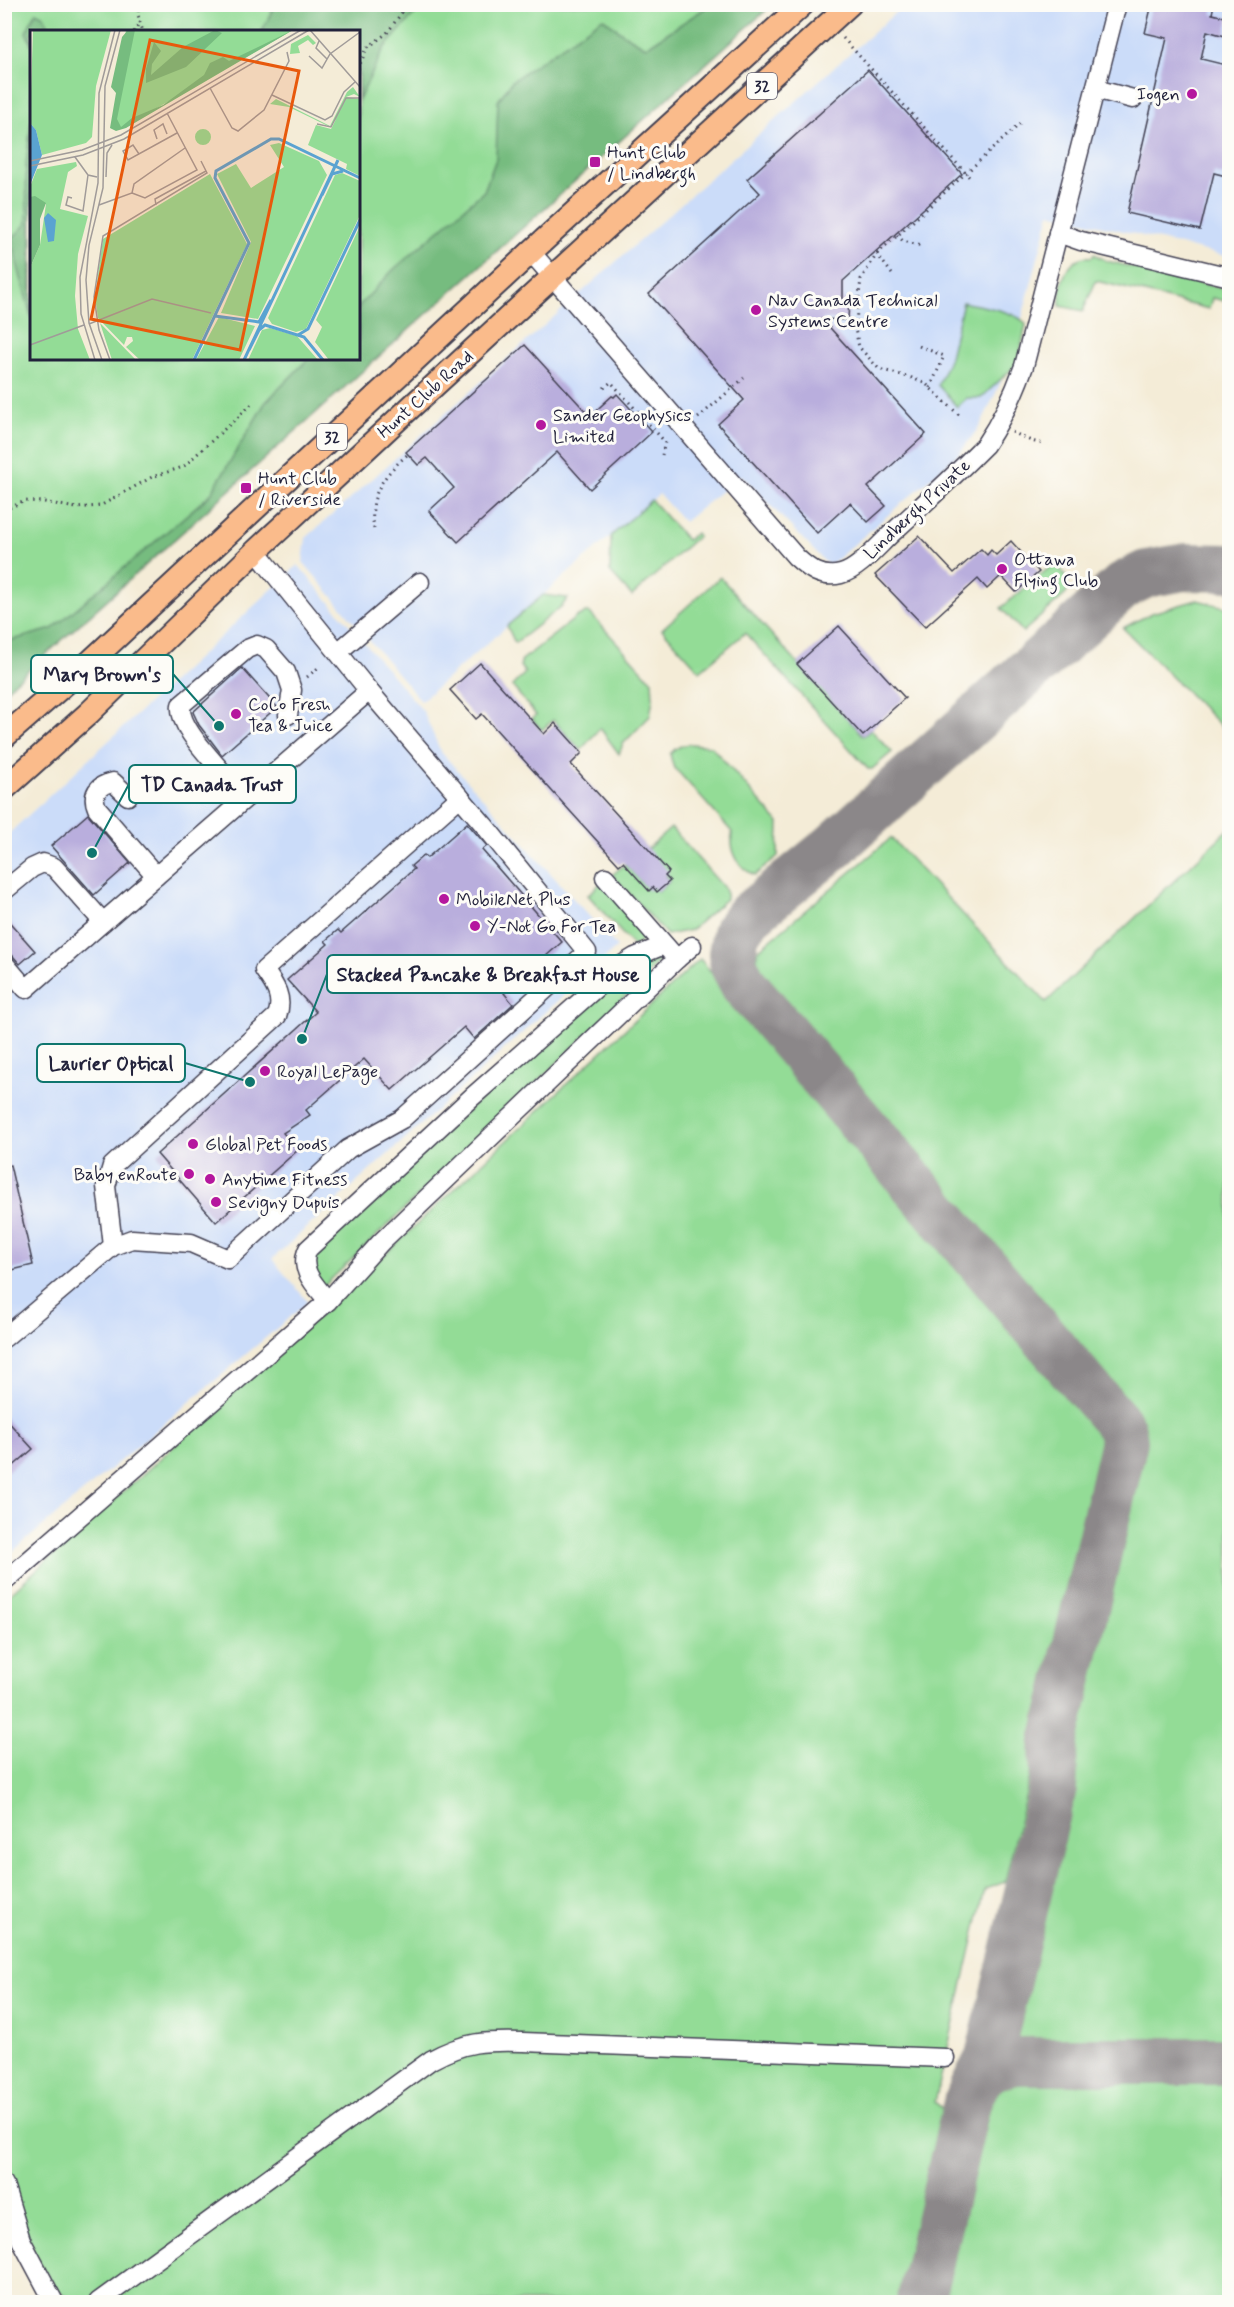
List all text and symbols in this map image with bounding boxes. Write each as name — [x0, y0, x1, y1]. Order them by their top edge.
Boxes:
inset map — [30, 30, 360, 360]
road number: 32 — [747, 73, 777, 99]
place label: Iogen — [1137, 83, 1180, 107]
marker: Iogen — [1185, 87, 1199, 101]
place label: Hunt Club / Lindbergh — [607, 141, 696, 188]
marker: Hunt Club / Lindbergh — [588, 155, 602, 169]
place label: Nav Canada Technical Systems Centre — [768, 289, 938, 334]
marker: Nav Canada Technical Systems Centre — [749, 303, 763, 317]
street label: Hunt Club Road — [373, 345, 479, 444]
place label: Sander Geophysics Limited — [553, 404, 691, 449]
marker: Sander Geophysics Limited — [534, 418, 548, 432]
road number: 32 — [317, 424, 347, 450]
street label: Lindbergh Private — [859, 454, 978, 567]
place label: Hunt Club / Riverside — [258, 467, 341, 512]
marker: Hunt Club / Riverside — [239, 481, 253, 495]
place label: Ottawa Flying Club — [1014, 548, 1098, 595]
marker: Ottawa Flying Club — [995, 562, 1009, 576]
callout: Mary Brown's — [31, 655, 173, 693]
text: Mary Brown's — [43, 662, 161, 689]
place label: CoCo Fresh Tea & Juice — [248, 693, 333, 738]
marker: CoCo Fresh Tea & Juice — [229, 707, 243, 721]
callout: TD Canada Trust — [129, 765, 296, 803]
text: TD Canada Trust — [141, 772, 283, 799]
place label: MobileNet Plus — [456, 888, 570, 912]
marker: MobileNet Plus — [437, 892, 451, 906]
place label: Y-Not Go For Tea — [487, 915, 616, 939]
marker: Y-Not Go For Tea — [468, 919, 482, 933]
callout: Stacked Pancake & Breakfast House — [327, 955, 650, 993]
text: Stacked Pancake & Breakfast House — [337, 962, 640, 989]
callout: Laurier Optical — [37, 1044, 185, 1082]
text: Laurier Optical — [49, 1051, 174, 1078]
place label: Royal LePage — [277, 1060, 378, 1085]
marker: Royal LePage — [258, 1064, 272, 1078]
place label: Global Pet Foods — [205, 1133, 327, 1157]
marker: Global Pet Foods — [186, 1137, 200, 1151]
place label: Baby enRoute — [74, 1163, 177, 1187]
marker: Baby enRoute — [182, 1167, 196, 1181]
place label: Anytime Fitness — [222, 1168, 347, 1192]
marker: Anytime Fitness — [203, 1172, 217, 1186]
place label: Sevigny Dupuis — [228, 1191, 340, 1216]
marker: Sevigny Dupuis — [209, 1195, 223, 1209]

